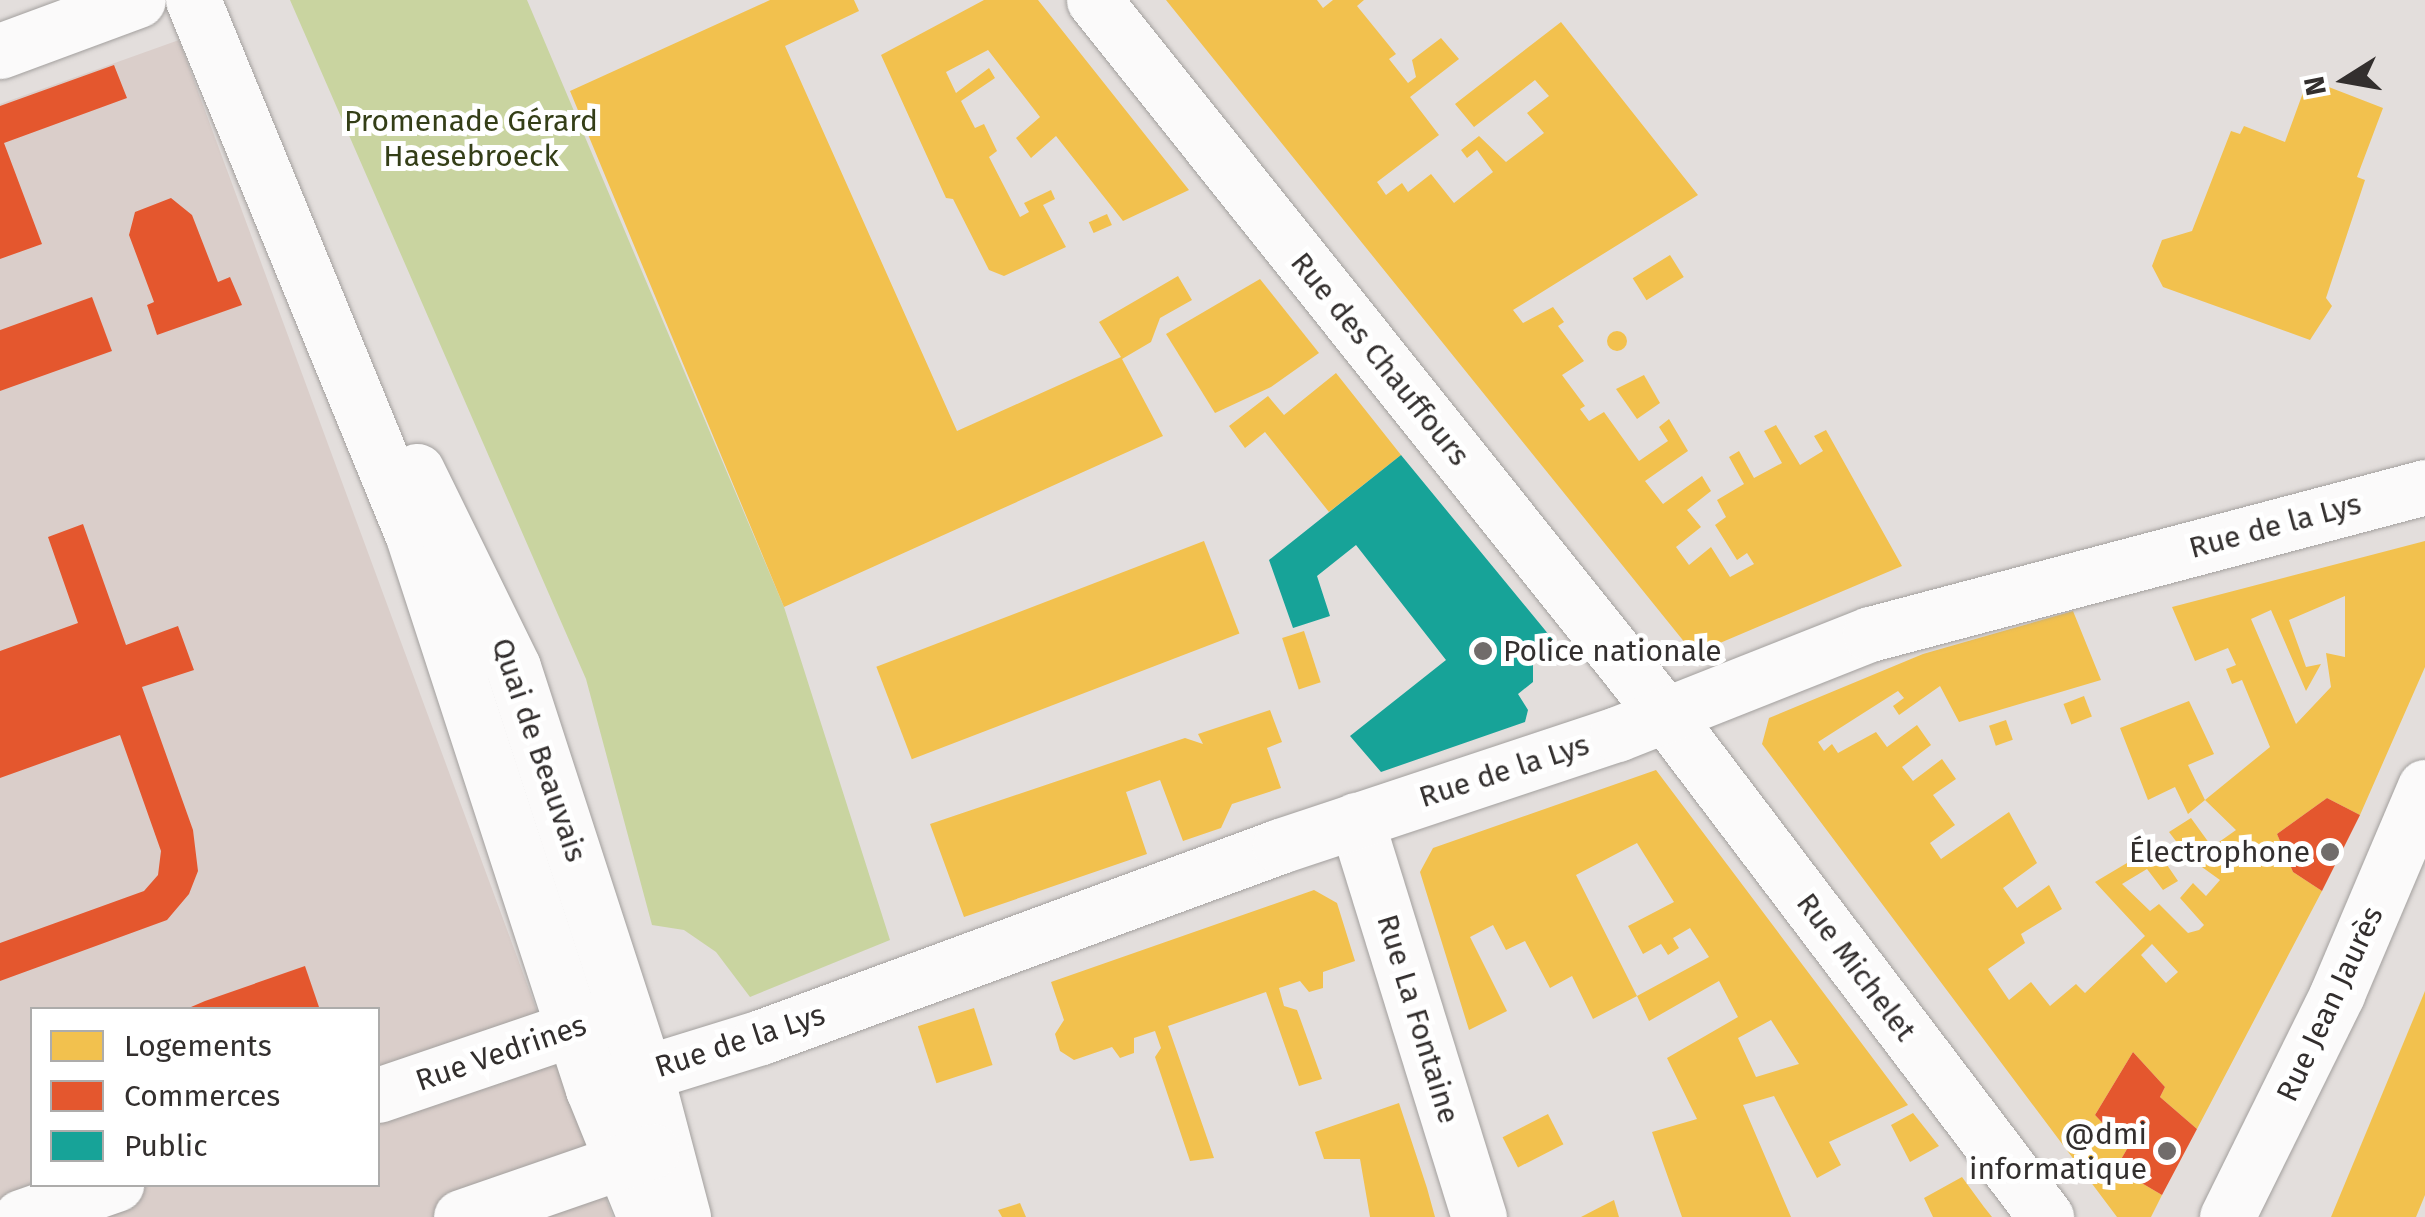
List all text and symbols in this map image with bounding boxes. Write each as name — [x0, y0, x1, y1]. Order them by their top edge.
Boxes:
north arrow — [2295, 30, 2395, 130]
text: N — [2297, 74, 2333, 98]
park label: Promenade Gérard Haesebroeck — [344, 103, 598, 174]
street label: Rue des Chauffours — [1283, 245, 1477, 473]
street label: Rue de la Lys — [2185, 486, 2365, 566]
street label: Quai de Beauvais — [484, 633, 594, 867]
place label: Police nationale — [1503, 633, 1722, 669]
marker: Police nationale — [1472, 640, 1494, 662]
street label: Rue de la Lys — [1415, 727, 1593, 815]
place label: Électrophone — [2129, 834, 2310, 870]
marker: Électrophone — [2319, 841, 2341, 863]
street label: Rue Michelet — [1789, 886, 1923, 1048]
street label: Rue Jean Jaurès — [2269, 901, 2391, 1107]
street label: Rue La Fontaine — [1369, 910, 1467, 1128]
street label: Rue de la Lys — [651, 997, 829, 1085]
legend — [30, 1007, 380, 1187]
street label: Rue Vedrines — [411, 1007, 591, 1099]
text: Logements — [124, 1028, 272, 1064]
text: Commerces — [124, 1078, 280, 1114]
place label: @dmi informatique — [1969, 1116, 2147, 1186]
text: Public — [124, 1128, 208, 1164]
marker: @dmi informatique — [2156, 1140, 2178, 1162]

